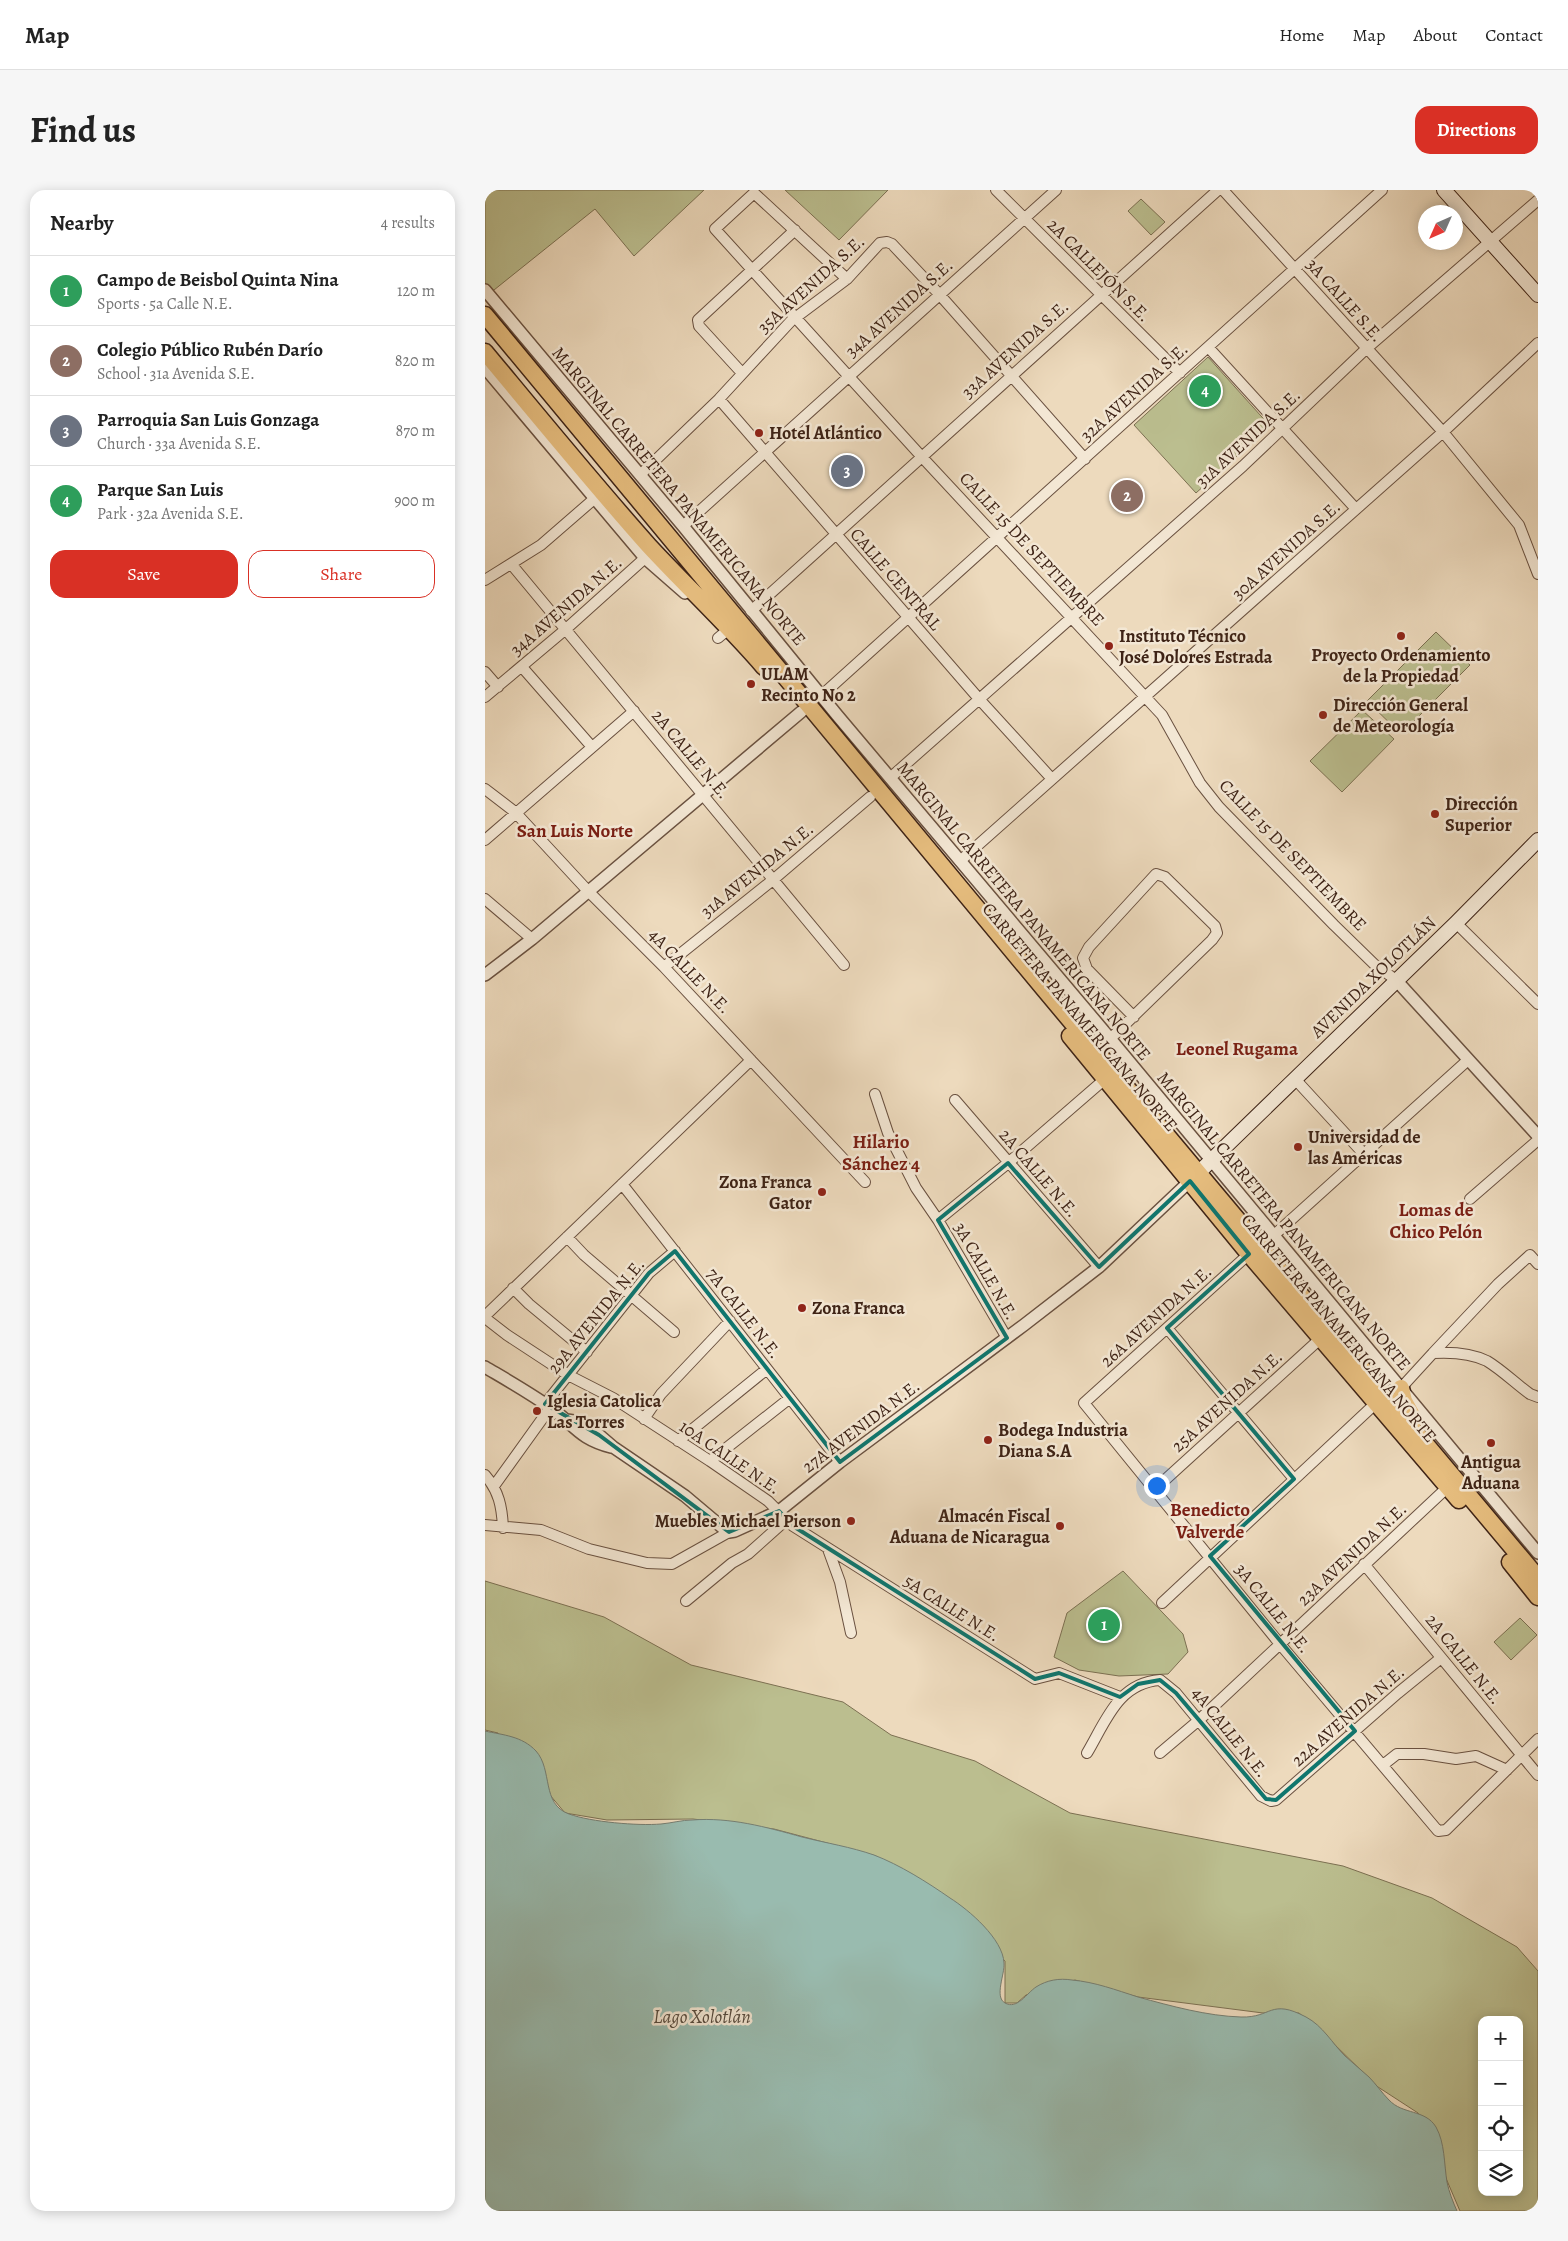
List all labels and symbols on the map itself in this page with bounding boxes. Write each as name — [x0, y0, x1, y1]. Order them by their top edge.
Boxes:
north arrow — [1418, 205, 1463, 250]
street label: 2A CALLEJÓN S.E. — [1042, 213, 1156, 327]
street label: 35A AVENIDA S.E. — [752, 229, 870, 339]
street label: 34A AVENIDA S.E. — [840, 253, 958, 363]
street label: 3A CALLE S.E. — [1301, 253, 1389, 347]
street label: 33A AVENIDA S.E. — [956, 294, 1074, 404]
street label: 32A AVENIDA S.E. — [1075, 337, 1193, 447]
street label: MARGINAL CARRETERA PANAMERICANA NORTE — [547, 342, 811, 650]
pin: 4 — [1189, 372, 1221, 410]
street label: 31A AVENIDA S.E. — [1190, 383, 1306, 493]
place label: Hotel Atlántico — [769, 421, 882, 445]
marker: Hotel Atlántico — [753, 427, 765, 439]
pin: 3 — [831, 452, 863, 490]
street label: CALLE 15 DE SEPTIEMBRE — [954, 467, 1110, 631]
pin: 2 — [1111, 477, 1143, 515]
street label: 30A AVENIDA S.E. — [1226, 495, 1346, 605]
street label: CALLE CENTRAL — [845, 523, 948, 636]
street label: 34A AVENIDA N.E. — [505, 551, 627, 661]
place label: Instituto Técnico José Dolores Estrada — [1119, 624, 1273, 669]
marker: Proyecto Ordenamiento de la Propiedad — [1395, 630, 1407, 642]
marker: Instituto Técnico José Dolores Estrada — [1103, 640, 1115, 652]
place label: Proyecto Ordenamiento de la Propiedad — [1311, 643, 1491, 688]
place label: ULAM Recinto No 2 — [761, 662, 856, 707]
marker: ULAM Recinto No 2 — [745, 678, 757, 690]
place label: Dirección General de Meteorología — [1333, 693, 1468, 738]
street label: 2A CALLE N.E. — [646, 704, 736, 804]
marker: Dirección General de Meteorología — [1317, 709, 1329, 721]
street label: MARGINAL CARRETERA PANAMERICANA NORTE — [893, 757, 1155, 1065]
street label: CALLE 15 DE SEPTIEMBRE — [1214, 774, 1372, 936]
place label: Dirección Superior — [1445, 792, 1518, 837]
marker: Dirección Superior — [1429, 808, 1441, 820]
street label: 31A AVENIDA N.E. — [695, 817, 819, 923]
district label: San Luis Norte — [517, 818, 633, 844]
street label: CARRETERA PANAMERICANA NORTE — [978, 898, 1182, 1136]
street label: AVENIDA XOLOTLÁN — [1304, 911, 1441, 1044]
street label: 4A CALLE N.E. — [643, 923, 737, 1019]
district label: Leonel Rugama — [1176, 1036, 1299, 1062]
street label: MARGINAL CARRETERA PANAMERICANA NORTE — [1153, 1067, 1415, 1375]
street label: 2A CALLE N.E. — [994, 1124, 1084, 1222]
place label: Universidad de las Américas — [1308, 1125, 1421, 1170]
district label: Hilario Sánchez 4 — [842, 1129, 920, 1177]
marker: Universidad de las Américas — [1292, 1141, 1304, 1153]
place label: Zona Franca Gator — [719, 1170, 813, 1215]
marker: Zona Franca Gator — [816, 1186, 828, 1198]
district label: Lomas de Chico Pelón — [1390, 1197, 1483, 1245]
street label: CARRETERA PANAMERICANA NORTE — [1237, 1209, 1441, 1447]
street label: 3A CALLE N.E. — [948, 1218, 1024, 1324]
street label: 29A AVENIDA N.E. — [542, 1253, 650, 1379]
street label: 26A AVENIDA N.E. — [1095, 1259, 1217, 1373]
street label: 7A CALLE N.E. — [701, 1263, 787, 1363]
place label: Zona Franca — [812, 1296, 905, 1320]
marker: Zona Franca — [796, 1302, 808, 1314]
street label: 25A AVENIDA N.E. — [1166, 1345, 1288, 1457]
street label: 27A AVENIDA N.E. — [797, 1374, 925, 1478]
place label: Iglesia Catolica Las Torres — [547, 1389, 662, 1434]
marker: Iglesia Catolica Las Torres — [531, 1405, 543, 1417]
street label: 10A CALLE N.E. — [675, 1414, 785, 1500]
place label: Bodega Industria Diana S.A — [998, 1418, 1128, 1463]
marker: Bodega Industria Diana S.A — [982, 1434, 994, 1446]
marker: Antigua Aduana — [1485, 1437, 1497, 1449]
place label: Antigua Aduana — [1460, 1450, 1521, 1495]
your location — [1144, 1473, 1170, 1499]
district label: Benedicto Valverde — [1170, 1497, 1250, 1545]
street label: 23A AVENIDA N.E. — [1292, 1497, 1412, 1611]
place label: Almacén Fiscal Aduana de Nicaragua — [889, 1504, 1050, 1549]
place label: Muebles Michael Pierson — [655, 1509, 841, 1533]
marker: Muebles Michael Pierson — [845, 1515, 857, 1527]
marker: Almacén Fiscal Aduana de Nicaragua — [1054, 1520, 1066, 1532]
street label: 3A CALLE N.E. — [1229, 1558, 1317, 1658]
street label: 5A CALLE N.E. — [899, 1569, 1005, 1647]
pin: 1 — [1088, 1606, 1120, 1644]
street label: 2A CALLE N.E. — [1420, 1609, 1508, 1709]
street label: 22A AVENIDA N.E. — [1286, 1660, 1410, 1772]
street label: 4A CALLE N.E. — [1186, 1682, 1274, 1782]
water label: Lago Xolotlán — [653, 2004, 751, 2030]

